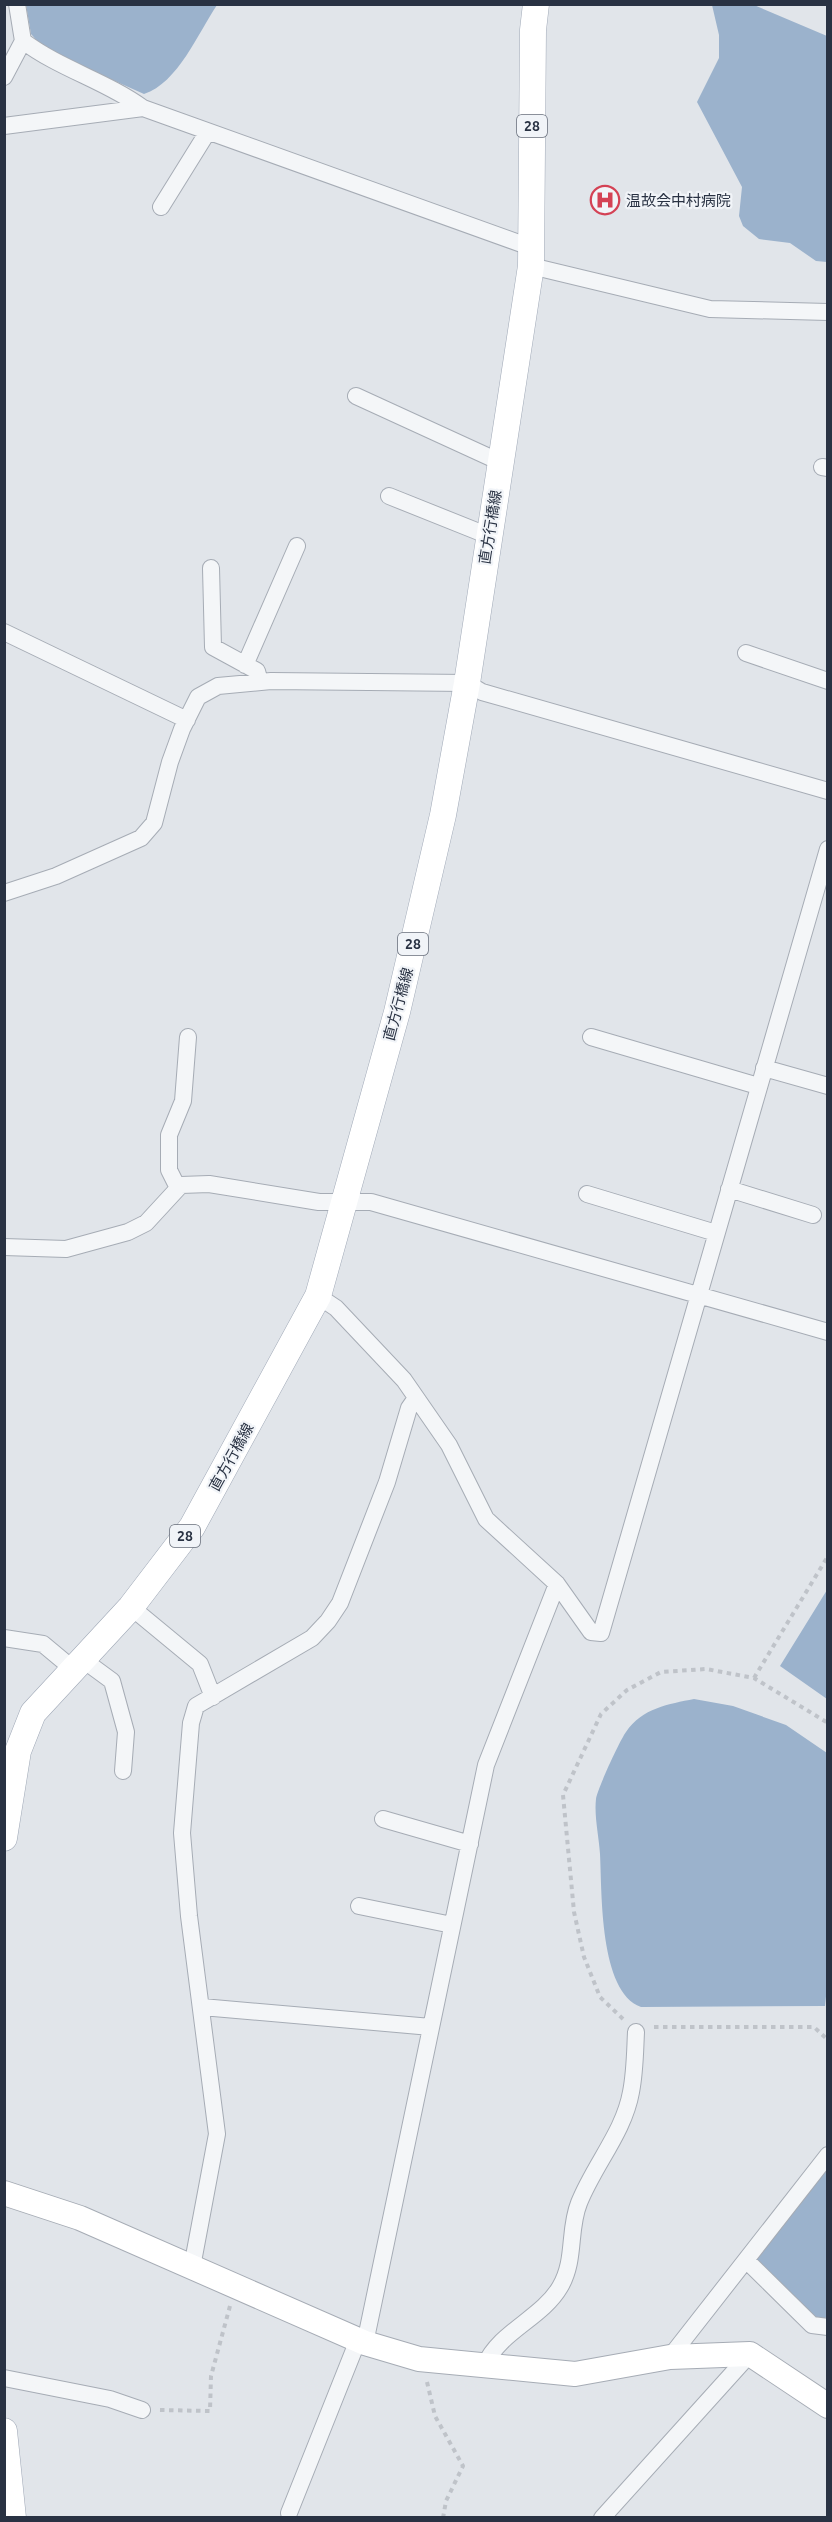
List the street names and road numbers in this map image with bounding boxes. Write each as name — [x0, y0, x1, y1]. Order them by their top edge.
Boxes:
road number: 28 — [517, 115, 547, 137]
street label: 直方行橋線 — [476, 489, 504, 565]
road number: 28 — [398, 933, 428, 955]
street label: 直方行橋線 — [380, 966, 416, 1042]
street label: 直方行橋線 — [205, 1420, 257, 1494]
road number: 28 — [170, 1525, 200, 1547]

